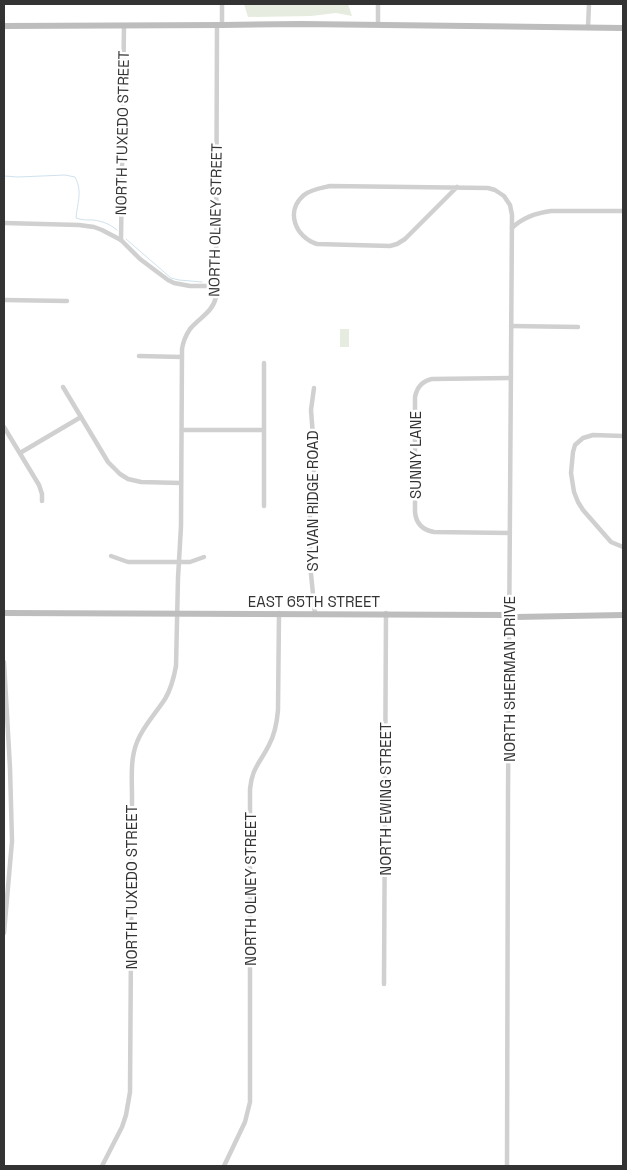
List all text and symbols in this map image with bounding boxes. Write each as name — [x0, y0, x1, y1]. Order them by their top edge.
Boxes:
street label: NORTH TUXEDO STREET — [111, 50, 133, 216]
street label: NORTH OLNEY STREET — [204, 143, 226, 297]
street label: SUNNY LANE — [406, 411, 425, 499]
street label: SYLVAN RIDGE ROAD — [303, 431, 322, 571]
street label: EAST 65TH STREET — [248, 592, 380, 611]
street label: NORTH SHERMAN DRIVE — [500, 596, 519, 762]
street label: NORTH EWING STREET — [376, 722, 395, 876]
street label: NORTH TUXEDO STREET — [122, 804, 141, 969]
street label: NORTH OLNEY STREET — [241, 812, 260, 966]

